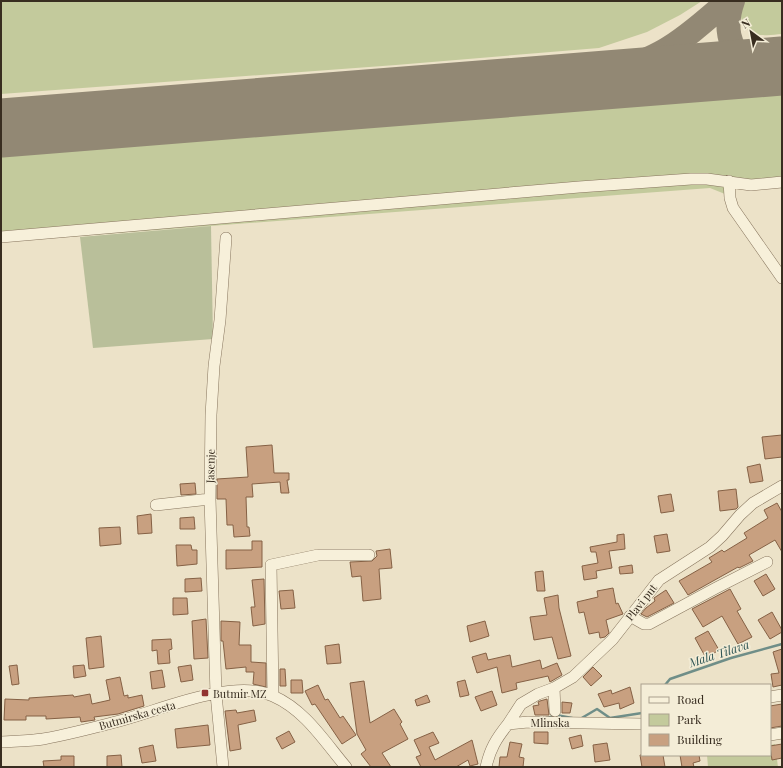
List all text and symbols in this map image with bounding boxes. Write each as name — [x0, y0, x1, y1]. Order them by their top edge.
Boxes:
north arrow — [731, 12, 771, 52]
text: N — [738, 15, 753, 32]
street label: Jasenje — [202, 448, 218, 484]
street label: Plavi put — [622, 580, 660, 624]
water label: Mala Tilava — [686, 636, 751, 671]
legend — [641, 684, 771, 756]
place label: Butmir MZ — [213, 686, 267, 701]
marker: Butmir MZ — [200, 688, 210, 698]
text: Road — [677, 691, 704, 707]
street label: Butmirska cesta — [97, 697, 178, 733]
text: Park — [677, 711, 702, 727]
street label: Mlinska — [531, 715, 570, 730]
text: Building — [677, 731, 723, 747]

